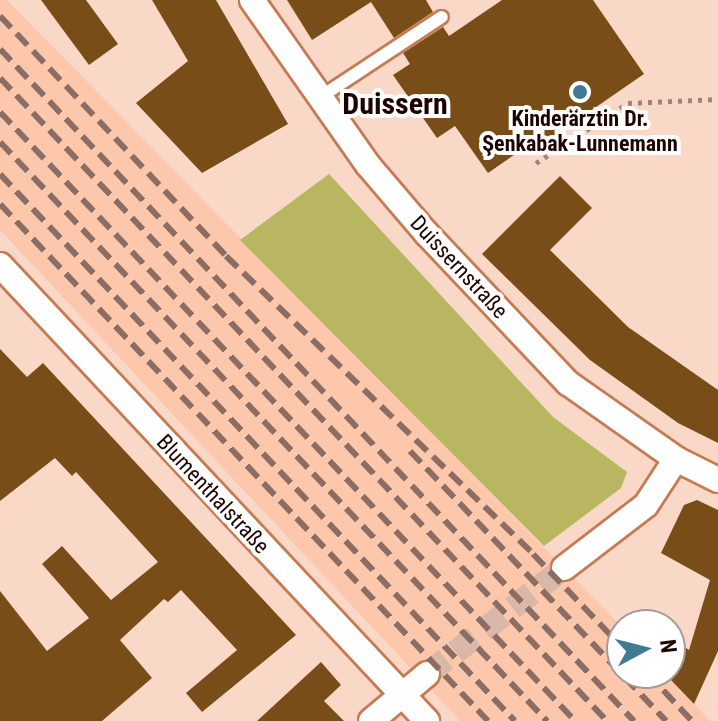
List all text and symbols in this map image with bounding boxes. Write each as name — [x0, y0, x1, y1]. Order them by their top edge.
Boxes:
marker: Kinderärztin Dr. Şenkabak-Lunnemann — [571, 83, 589, 101]
district label: Duissern — [342, 86, 448, 122]
place label: Kinderärztin Dr. Şenkabak-Lunnemann — [482, 105, 678, 156]
street label: Duissernstraße — [405, 210, 513, 324]
street label: Blumenthalstraße — [151, 429, 275, 559]
north arrow — [606, 609, 686, 689]
text: N — [655, 638, 682, 654]

